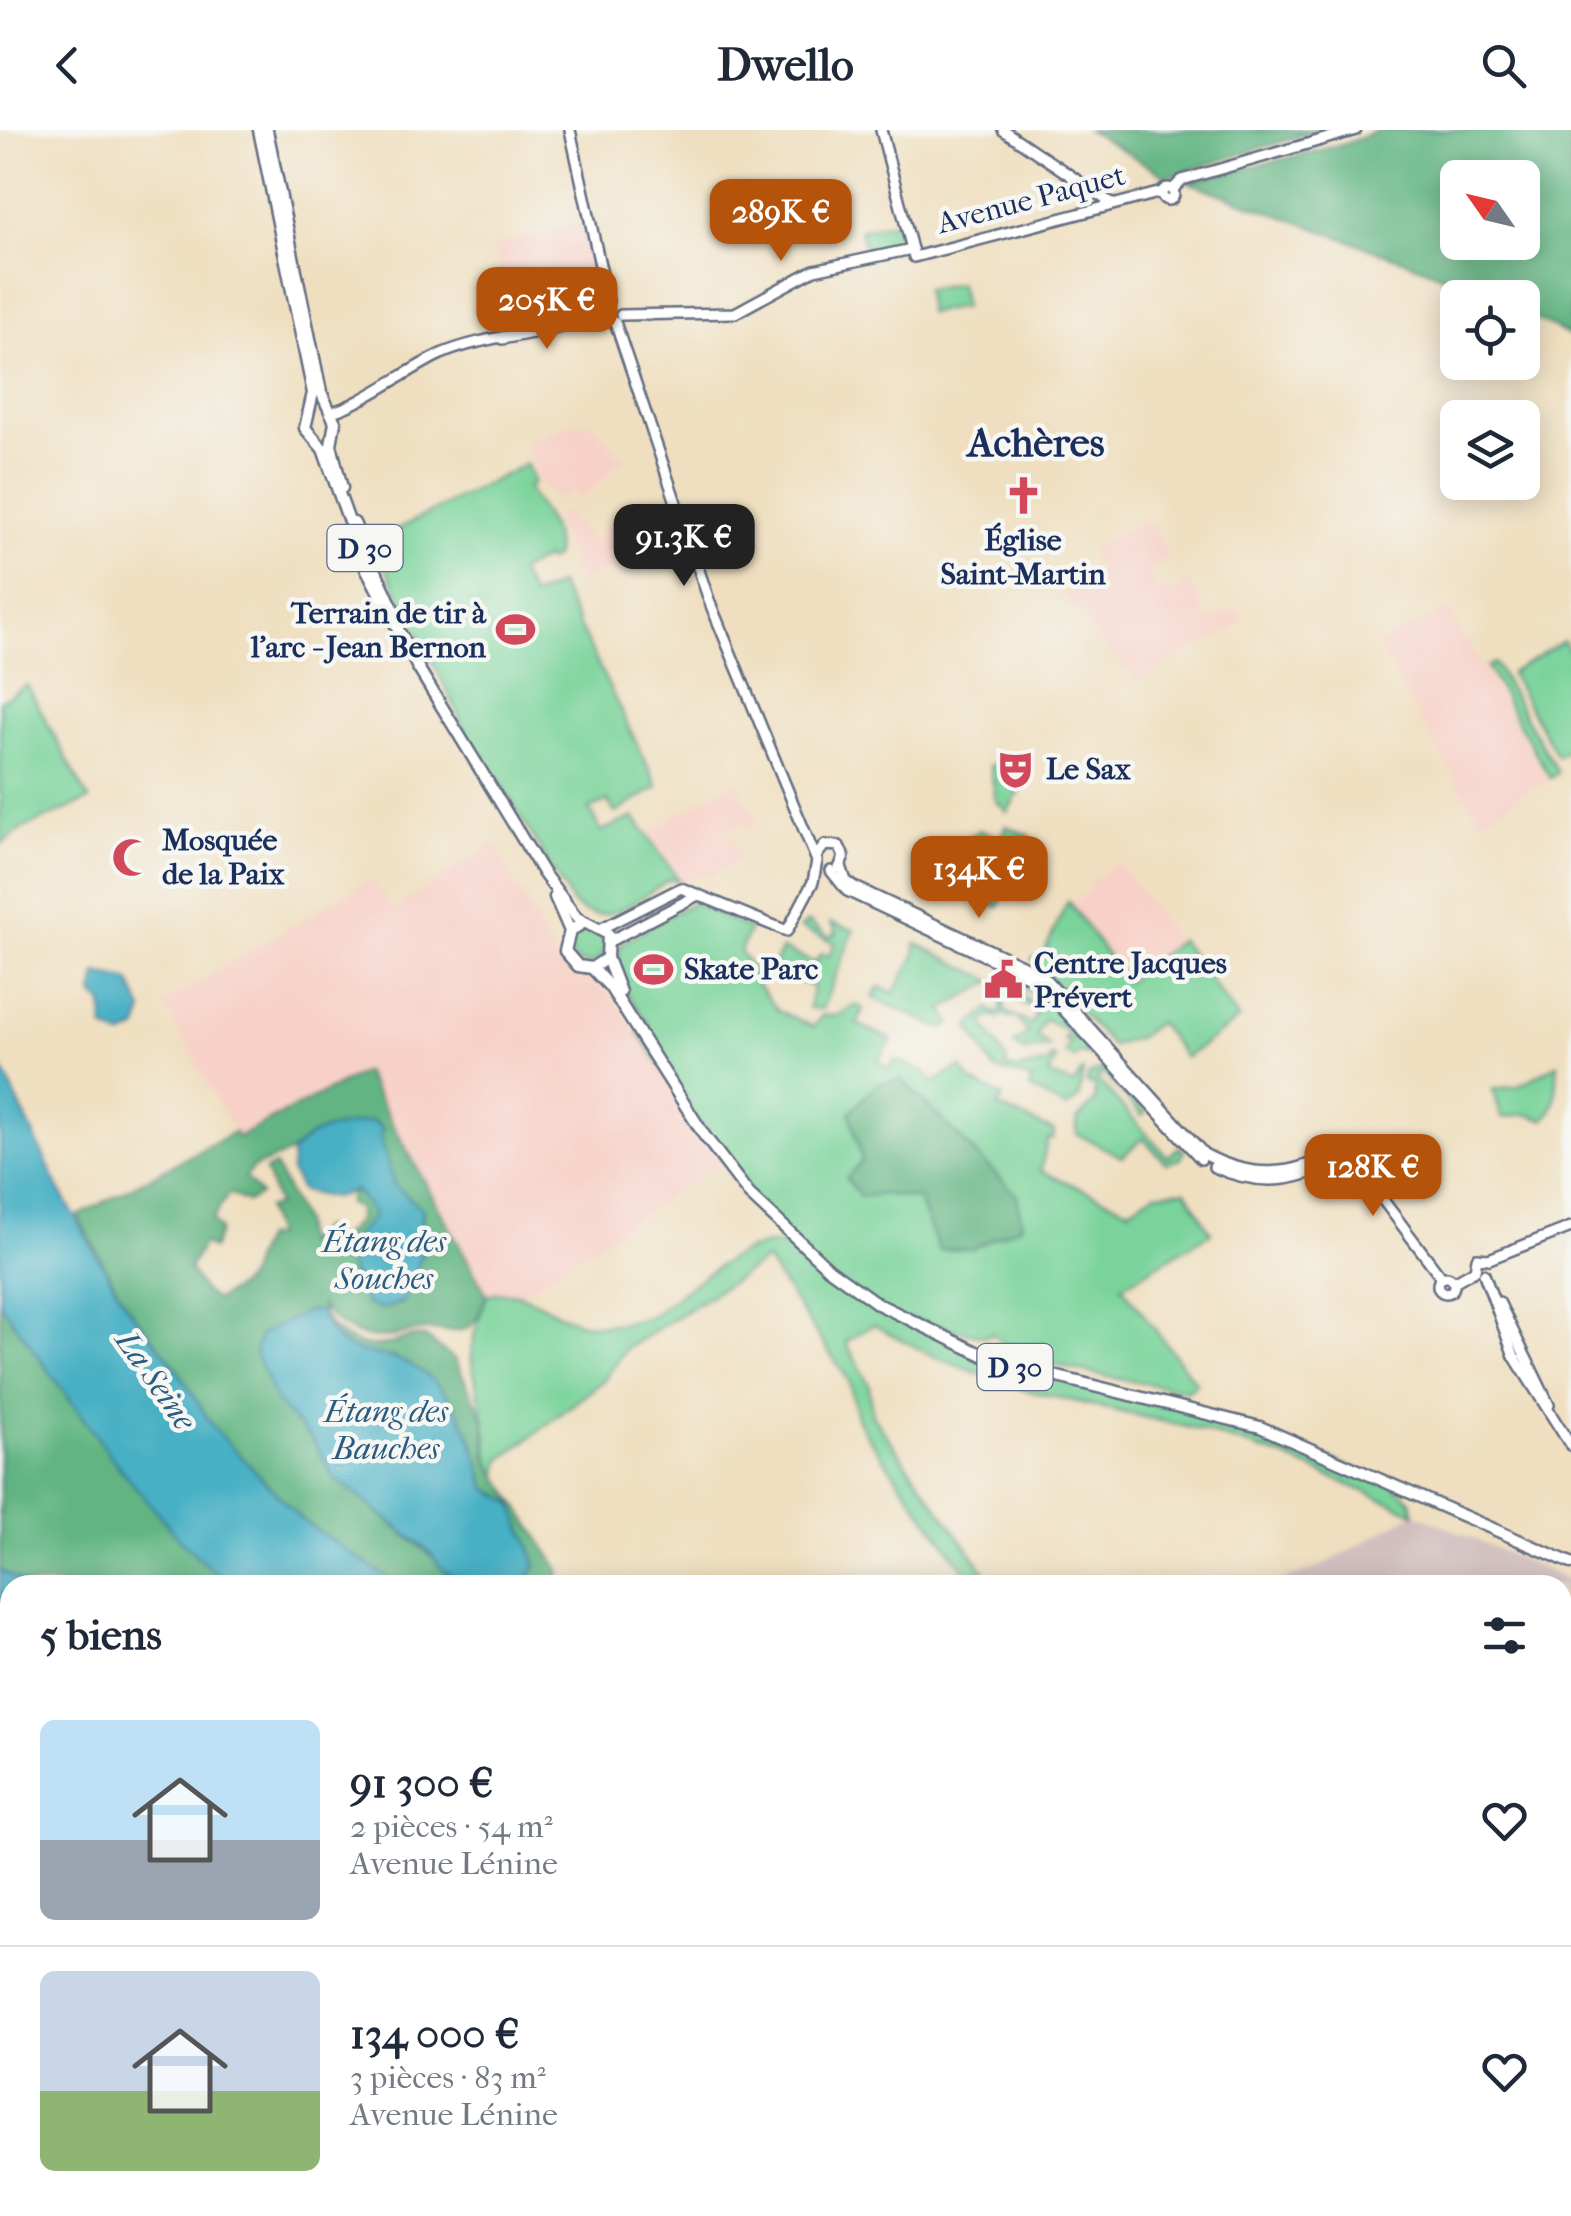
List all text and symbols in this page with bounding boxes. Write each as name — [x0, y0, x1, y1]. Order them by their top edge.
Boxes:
icon: back — [40, 38, 95, 93]
icon: search — [1476, 38, 1531, 93]
text: Dwello — [717, 39, 854, 92]
street label: Avenue Paquet — [932, 158, 1129, 242]
north arrow — [1440, 160, 1540, 260]
map controls — [1440, 160, 1540, 500]
pin: 289K € — [700, 179, 862, 264]
text: 289K € — [732, 193, 830, 230]
pin: 205K € — [466, 267, 628, 352]
button: locate — [1440, 280, 1540, 380]
text: 205K € — [498, 281, 596, 318]
button: layers — [1440, 400, 1540, 500]
district label: Achères — [966, 420, 1105, 466]
church icon: Église Saint-Martin — [1002, 475, 1044, 517]
pin: 91.3K € — [592, 504, 776, 589]
text: 91.3K € — [636, 518, 732, 555]
place label: Église Saint-Martin — [940, 522, 1106, 592]
road number: D 30 — [328, 525, 402, 571]
place label: Terrain de tir à l'arc - Jean Bernon — [250, 596, 487, 665]
sports icon: Terrain de tir à l'arc - Jean Bernon — [495, 609, 537, 651]
theatre icon: Le Sax — [995, 748, 1037, 790]
place label: Le Sax — [1046, 752, 1131, 787]
place label: Mosquée de la Paix — [162, 823, 285, 892]
mosque icon: Mosquée de la Paix — [111, 836, 153, 878]
pin: 134K € — [898, 836, 1060, 921]
text: 134K € — [933, 850, 1025, 887]
place label: Centre Jacques Prévert — [1034, 946, 1227, 1015]
sports icon: Skate Parc — [633, 948, 675, 990]
place label: Skate Parc — [684, 952, 818, 987]
public building icon: Centre Jacques Prévert — [983, 959, 1025, 1001]
pin: 128K € — [1292, 1134, 1454, 1219]
text: 128K € — [1326, 1148, 1420, 1185]
water label: Étang des Souches — [320, 1223, 447, 1297]
water label: La Seine — [107, 1322, 204, 1438]
road number: D 30 — [978, 1344, 1052, 1390]
water label: Étang des Bauches — [322, 1393, 449, 1467]
icon: filters — [1477, 1608, 1532, 1663]
text: 5 biens — [40, 1611, 162, 1660]
text: 91 300 € — [350, 1759, 494, 1808]
icon: home — [120, 1760, 240, 1880]
icon: heart — [1477, 1793, 1532, 1848]
text: 2 pièces · 54 m² — [350, 1808, 553, 1845]
text: Avenue Lénine — [350, 1845, 558, 1882]
text: 134 000 € — [350, 2010, 520, 2059]
icon: home — [120, 2011, 240, 2131]
icon: heart — [1477, 2044, 1532, 2099]
text: 3 pièces · 83 m² — [350, 2059, 546, 2096]
text: Avenue Lénine — [350, 2096, 558, 2133]

